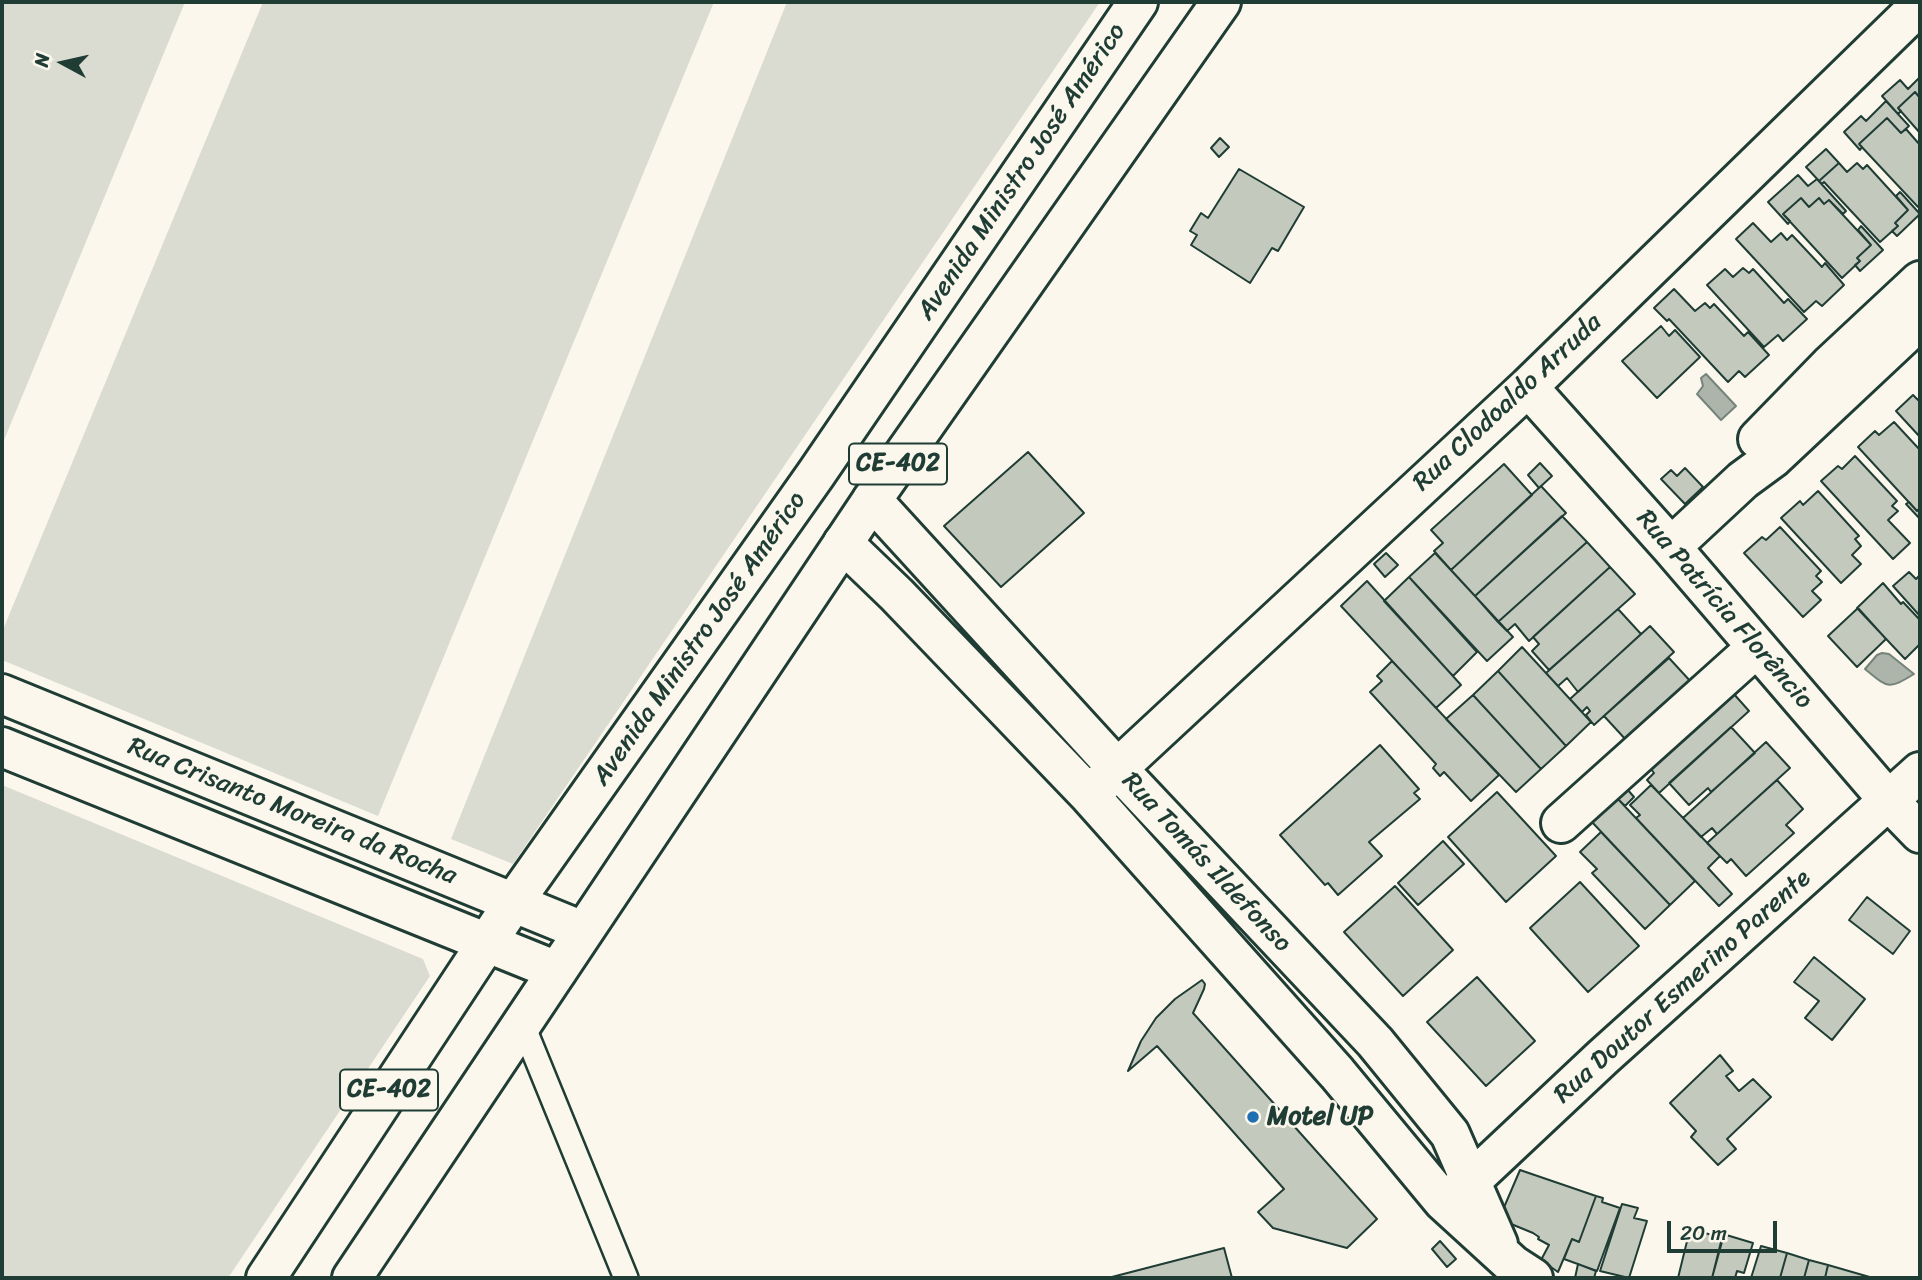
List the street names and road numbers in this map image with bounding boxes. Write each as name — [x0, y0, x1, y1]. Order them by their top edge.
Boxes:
street label: Avenida Ministro José Américo — [911, 18, 1133, 326]
street label: Rua Clodoaldo Arruda — [1407, 308, 1609, 498]
road number: CE-402 — [849, 444, 947, 485]
street label: Avenida Ministro José Américo — [586, 486, 814, 792]
street label: Rua Patrícia Florêncio — [1629, 504, 1819, 716]
street label: Rua Crisanto Moreira da Rocha — [123, 732, 461, 892]
street label: Rua Tomás Ildefonso — [1115, 767, 1297, 959]
street label: Rua Doutor Esmerino Parente — [1548, 863, 1818, 1111]
road number: CE-402 — [340, 1070, 438, 1110]

